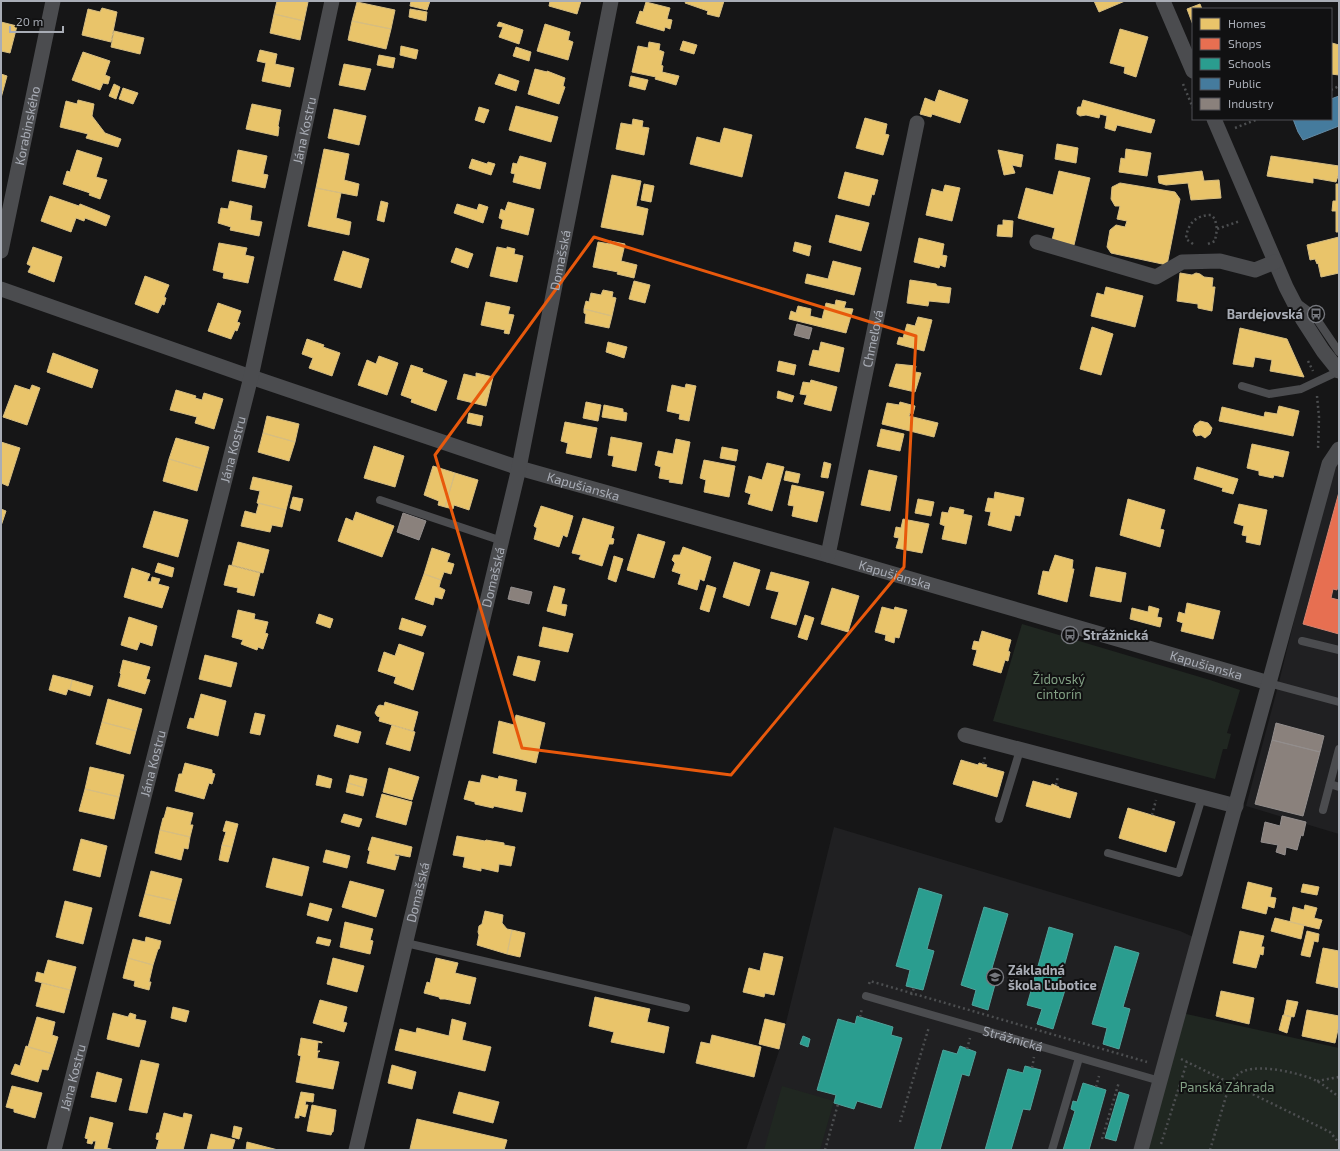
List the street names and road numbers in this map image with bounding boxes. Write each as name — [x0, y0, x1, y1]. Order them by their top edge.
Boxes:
street label: Korabinského — [11, 85, 43, 167]
street label: Jána Kostru — [289, 95, 319, 165]
street label: Domašská — [546, 228, 574, 292]
street label: Chmeľová — [859, 308, 886, 369]
street label: Jána Kostru — [216, 414, 249, 484]
street label: Kapušianska — [545, 468, 622, 504]
street label: Domašská — [478, 545, 508, 609]
street label: Kapušianska — [857, 556, 933, 593]
street label: Kapušianska — [1168, 647, 1244, 683]
street label: Jána Kostru — [136, 728, 169, 798]
street label: Domašská — [403, 860, 433, 924]
street label: Strážnická — [981, 1022, 1045, 1055]
street label: Jána Kostru — [56, 1042, 89, 1112]

